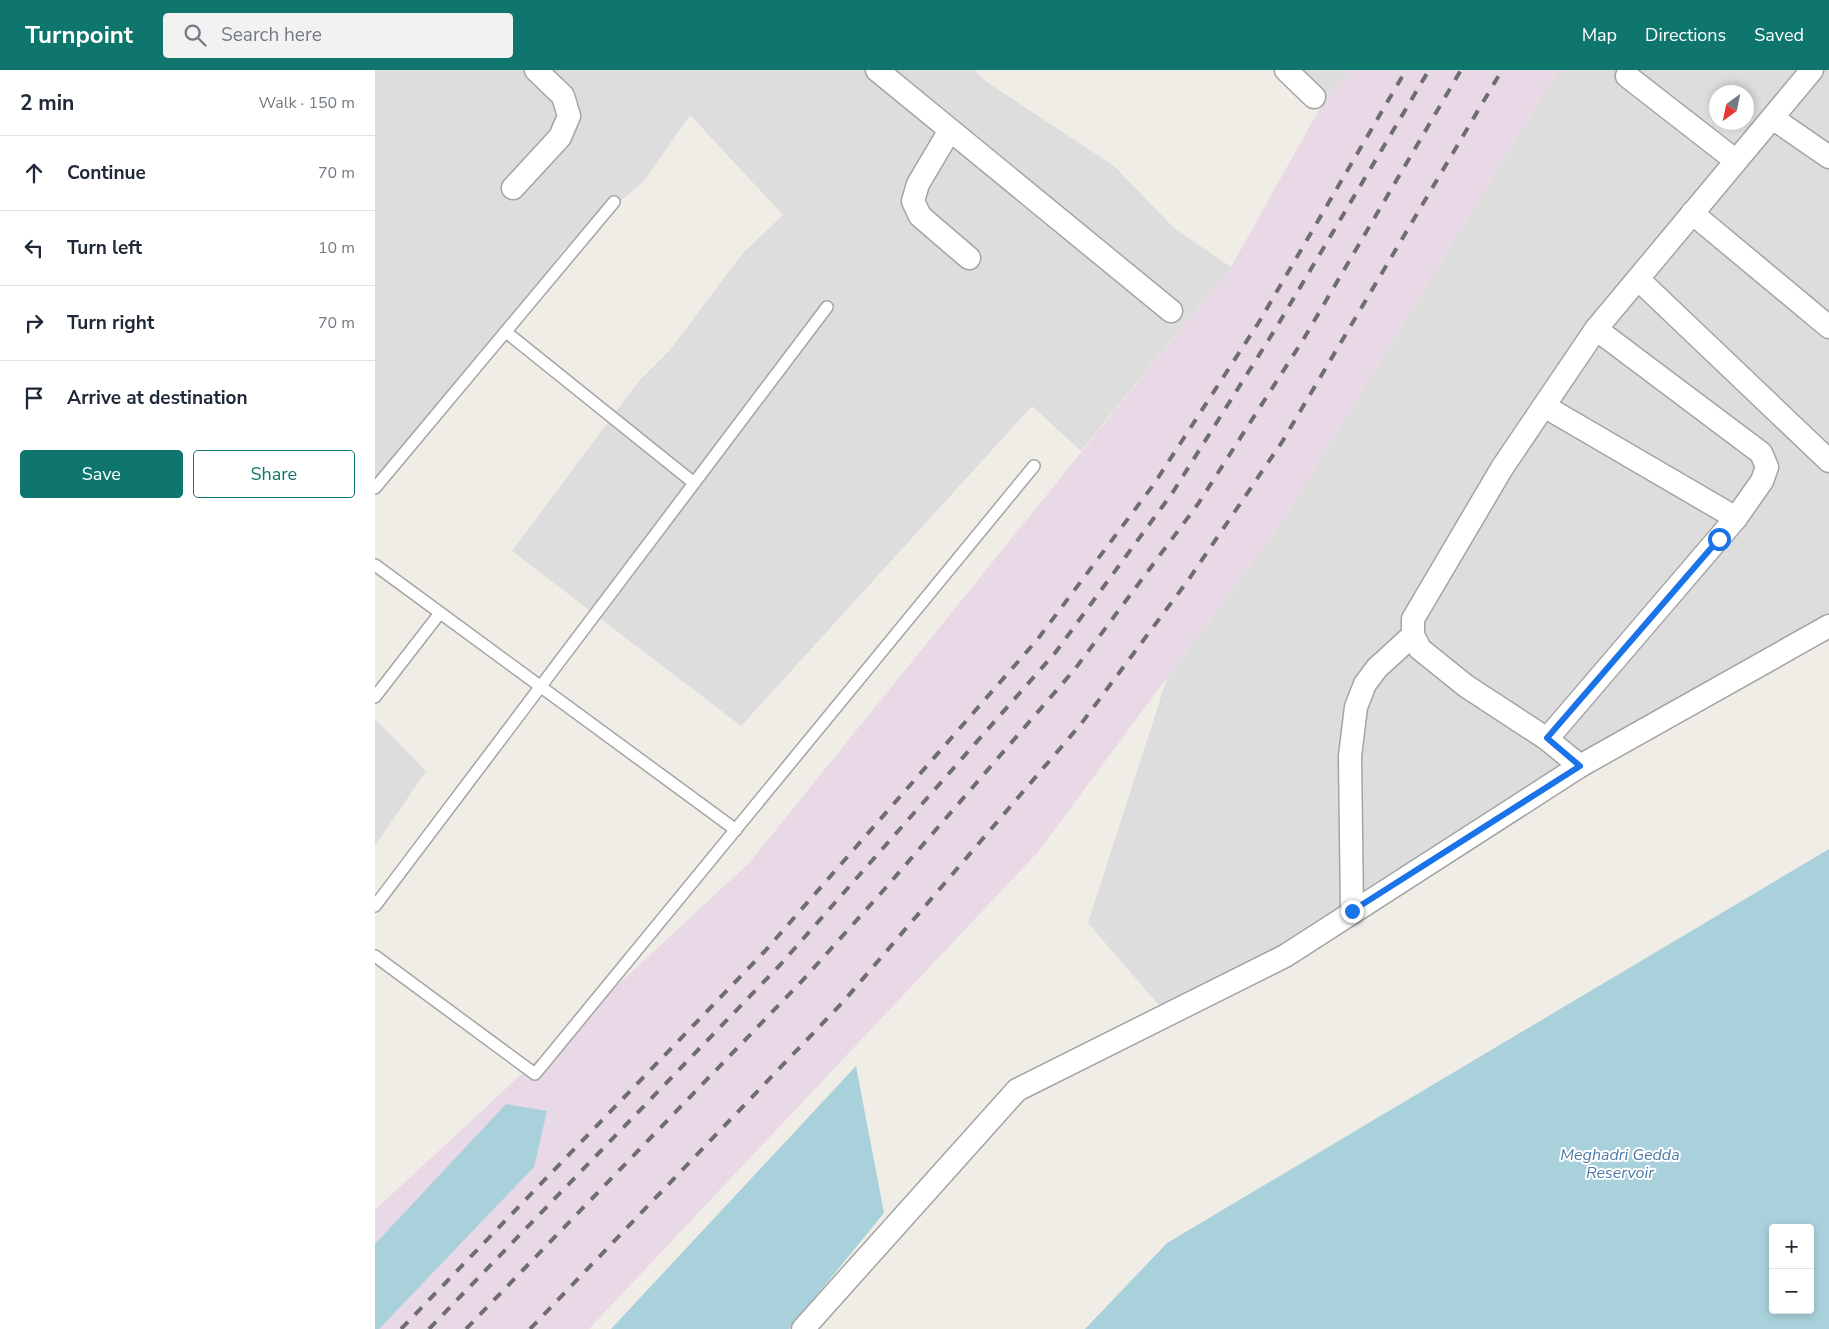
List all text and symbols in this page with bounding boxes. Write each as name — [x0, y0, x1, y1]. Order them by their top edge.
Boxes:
search box — [163, 13, 513, 58]
text: Turnpoint — [25, 19, 133, 51]
icon: search — [181, 21, 209, 49]
text: Search here — [221, 22, 322, 48]
text: Map — [1582, 23, 1617, 47]
text: Directions — [1645, 23, 1726, 47]
text: Saved — [1754, 23, 1804, 47]
north arrow — [1709, 85, 1754, 130]
text: 2 min — [20, 89, 74, 117]
text: Walk · 150 m — [259, 92, 355, 114]
icon: ahead — [20, 159, 48, 187]
text: Continue — [67, 160, 146, 186]
text: 70 m — [318, 162, 355, 184]
icon: left — [20, 234, 48, 262]
text: Turn left — [67, 235, 142, 261]
text: 10 m — [318, 237, 355, 259]
icon: right — [20, 309, 48, 337]
text: Turn right — [67, 310, 154, 336]
text: 70 m — [318, 312, 355, 334]
icon: arrive — [20, 384, 48, 412]
text: Arrive at destination — [67, 385, 248, 411]
button: Save — [20, 450, 183, 498]
button: Share — [193, 450, 355, 498]
route start — [1708, 528, 1731, 551]
route end — [1341, 900, 1364, 923]
water label: Meghadri Gedda Reservoir — [1560, 1144, 1680, 1184]
map controls — [1769, 1224, 1814, 1314]
button: + — [1769, 1224, 1814, 1269]
button: − — [1769, 1269, 1814, 1314]

